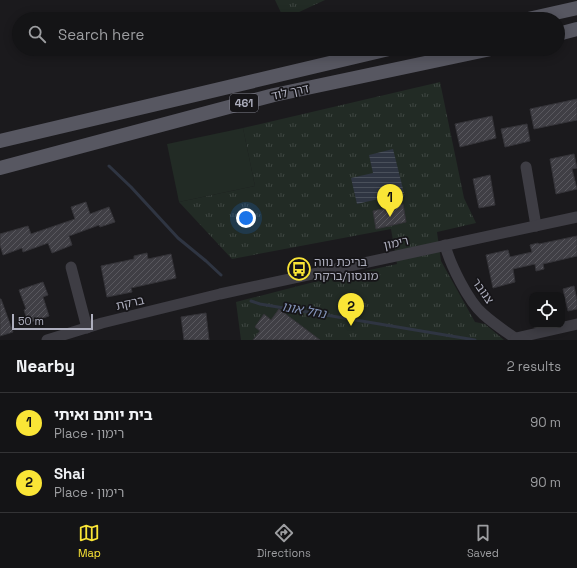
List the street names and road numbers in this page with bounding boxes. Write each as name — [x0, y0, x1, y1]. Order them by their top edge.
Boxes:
street label: דרך לוד — [270, 80, 311, 104]
road number: 461 — [230, 94, 258, 112]
street label: רימון — [382, 233, 410, 253]
street label: צנובר — [469, 275, 498, 307]
street label: ברקת — [114, 292, 146, 314]

